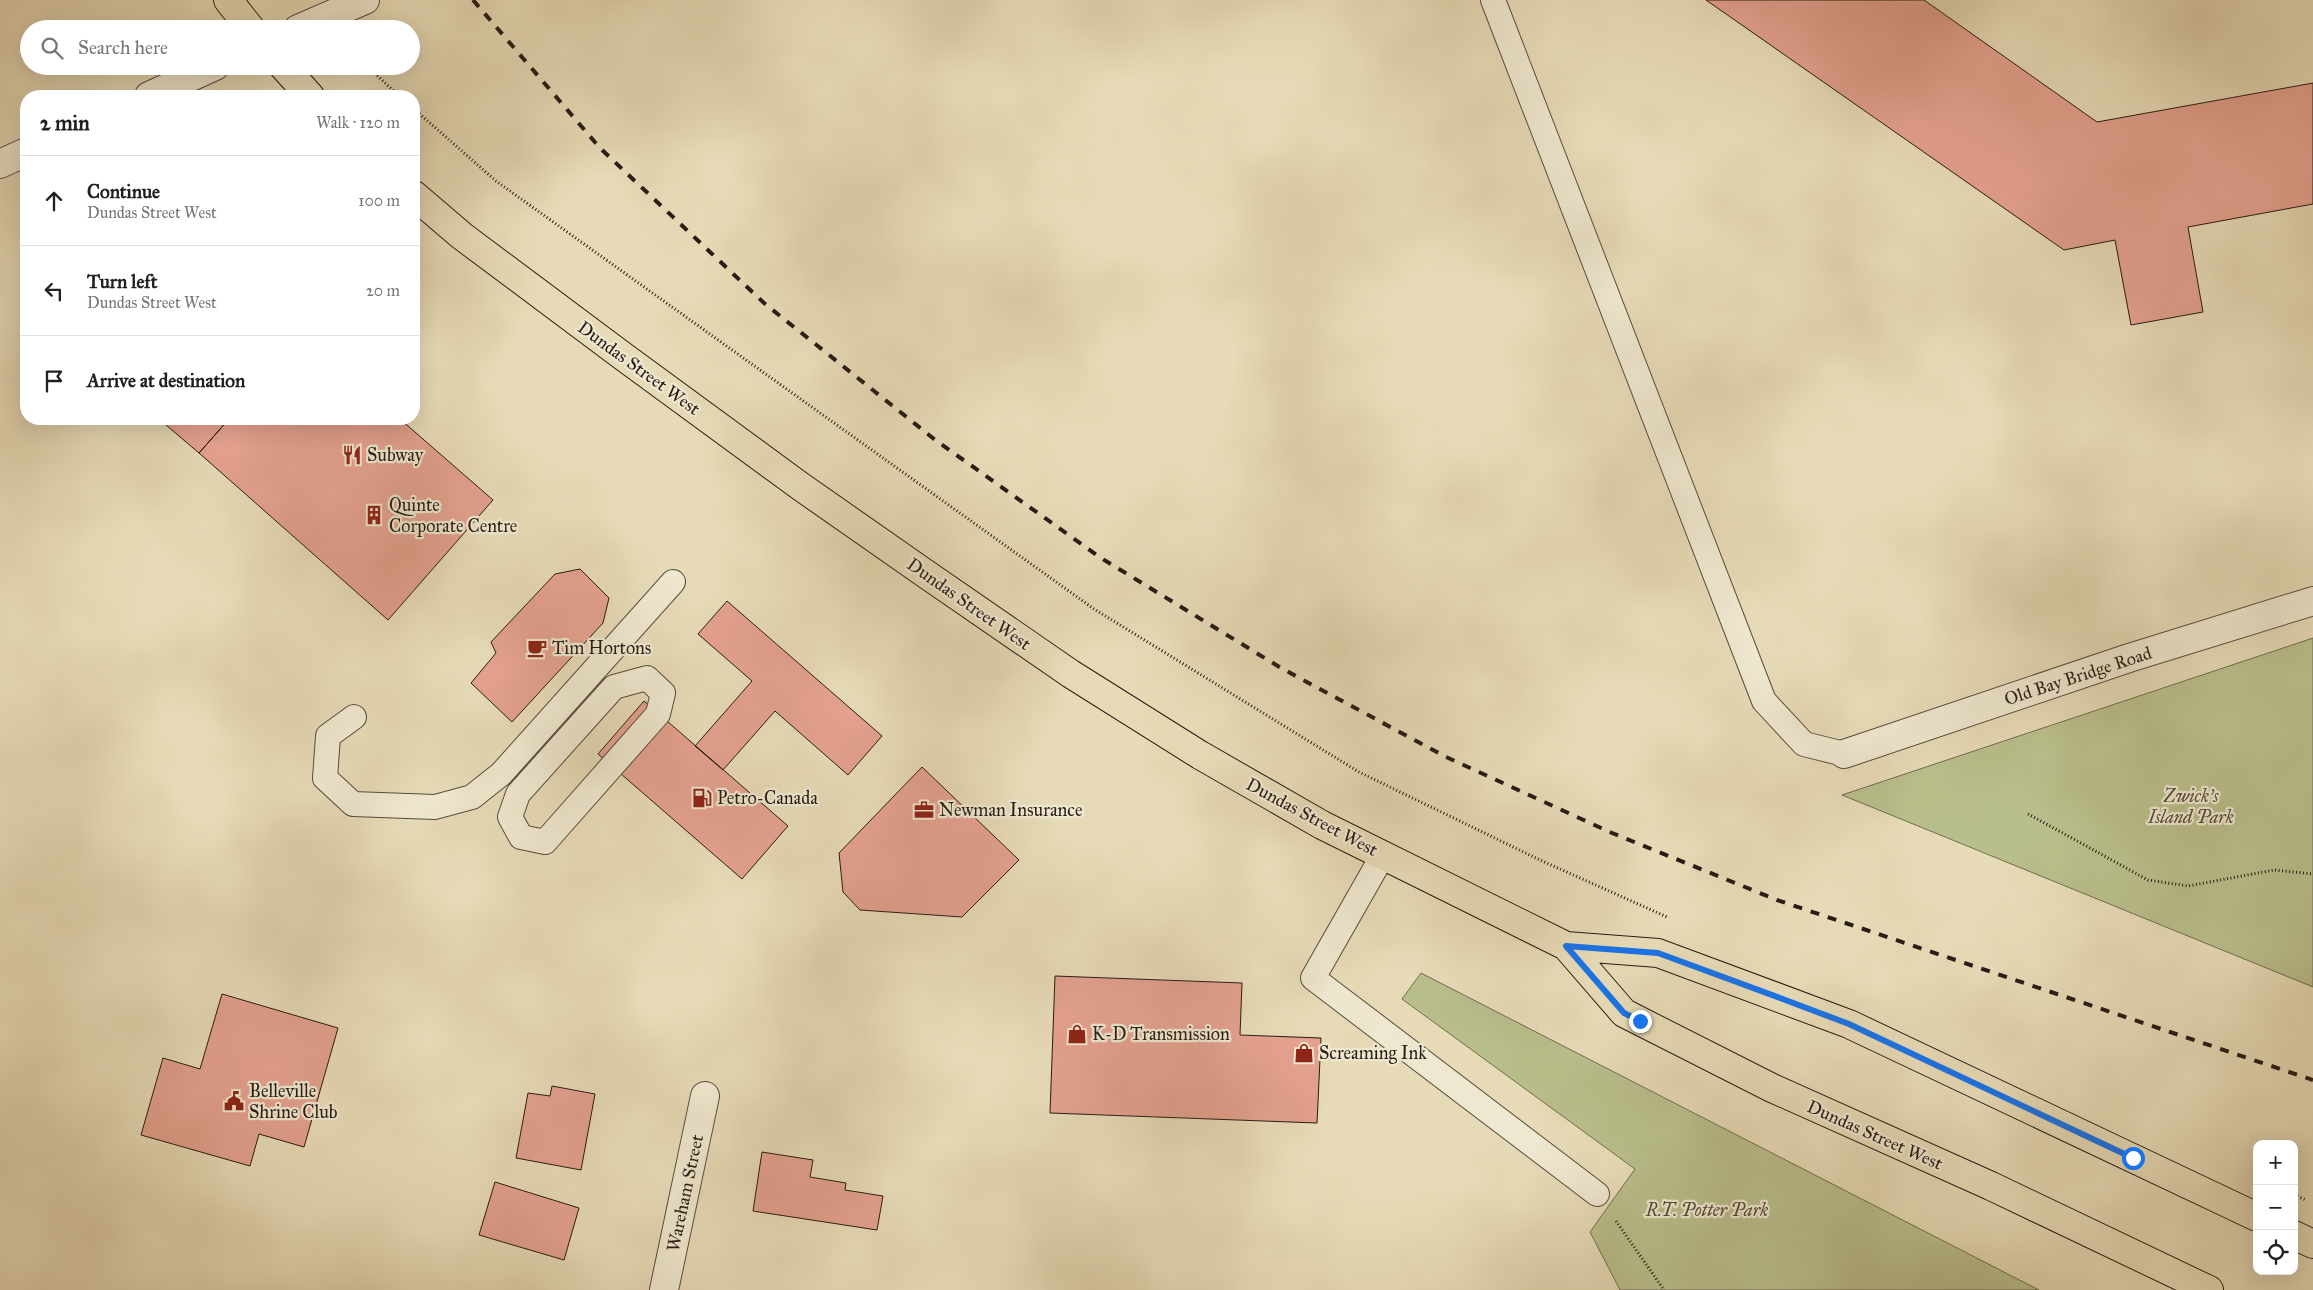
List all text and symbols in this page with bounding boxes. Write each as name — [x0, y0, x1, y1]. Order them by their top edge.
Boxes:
search box — [20, 20, 420, 75]
icon: search — [38, 34, 66, 62]
text: Search here — [78, 36, 168, 59]
text: 2 min — [40, 110, 90, 136]
text: Walk · 120 m — [316, 113, 400, 132]
text: Continue — [87, 180, 160, 203]
icon: ahead — [40, 187, 68, 215]
text: 100 m — [358, 191, 400, 210]
text: Dundas Street West — [87, 203, 217, 222]
text: Turn left — [87, 270, 157, 293]
icon: left — [40, 277, 68, 305]
text: 20 m — [366, 281, 400, 300]
text: Dundas Street West — [87, 293, 217, 312]
street label: Dundas Street West — [573, 316, 705, 420]
icon: arrive — [40, 367, 68, 395]
text: Arrive at destination — [87, 369, 245, 392]
restaurant icon: Subway — [341, 444, 363, 466]
place label: Subway — [367, 444, 424, 466]
place label: Quinte Corporate Centre — [389, 494, 517, 537]
building icon: Quinte Corporate Centre — [363, 504, 385, 526]
street label: Dundas Street West — [903, 553, 1036, 655]
cafe icon: Tim Hortons — [526, 637, 548, 659]
place label: Tim Hortons — [552, 637, 651, 659]
street label: Old Bay Bridge Road — [2002, 642, 2155, 711]
street label: Dundas Street West — [1242, 773, 1382, 861]
park label: Zwick's Island Park — [2147, 785, 2234, 828]
fuel station icon: Petro-Canada — [691, 787, 713, 809]
place label: Petro-Canada — [717, 787, 818, 809]
office icon: Newman Insurance — [913, 799, 935, 821]
place label: Newman Insurance — [939, 799, 1082, 821]
route end — [1629, 1010, 1652, 1033]
shop icon: K-D Transmission — [1066, 1023, 1088, 1045]
place label: K-D Transmission — [1092, 1023, 1230, 1045]
shop icon: Screaming Ink — [1293, 1042, 1315, 1064]
place label: Screaming Ink — [1319, 1042, 1427, 1065]
place label: Belleville Shrine Club — [249, 1080, 338, 1123]
public building icon: Belleville Shrine Club — [223, 1090, 245, 1112]
street label: Dundas Street West — [1804, 1095, 1947, 1175]
street label: Wareham Street — [662, 1132, 708, 1254]
map controls — [2253, 1140, 2298, 1275]
button: + — [2253, 1140, 2298, 1185]
route start — [2122, 1147, 2145, 1170]
button: − — [2253, 1185, 2298, 1230]
park label: R.T. Potter Park — [1645, 1199, 1768, 1221]
button: locate — [2253, 1230, 2298, 1275]

